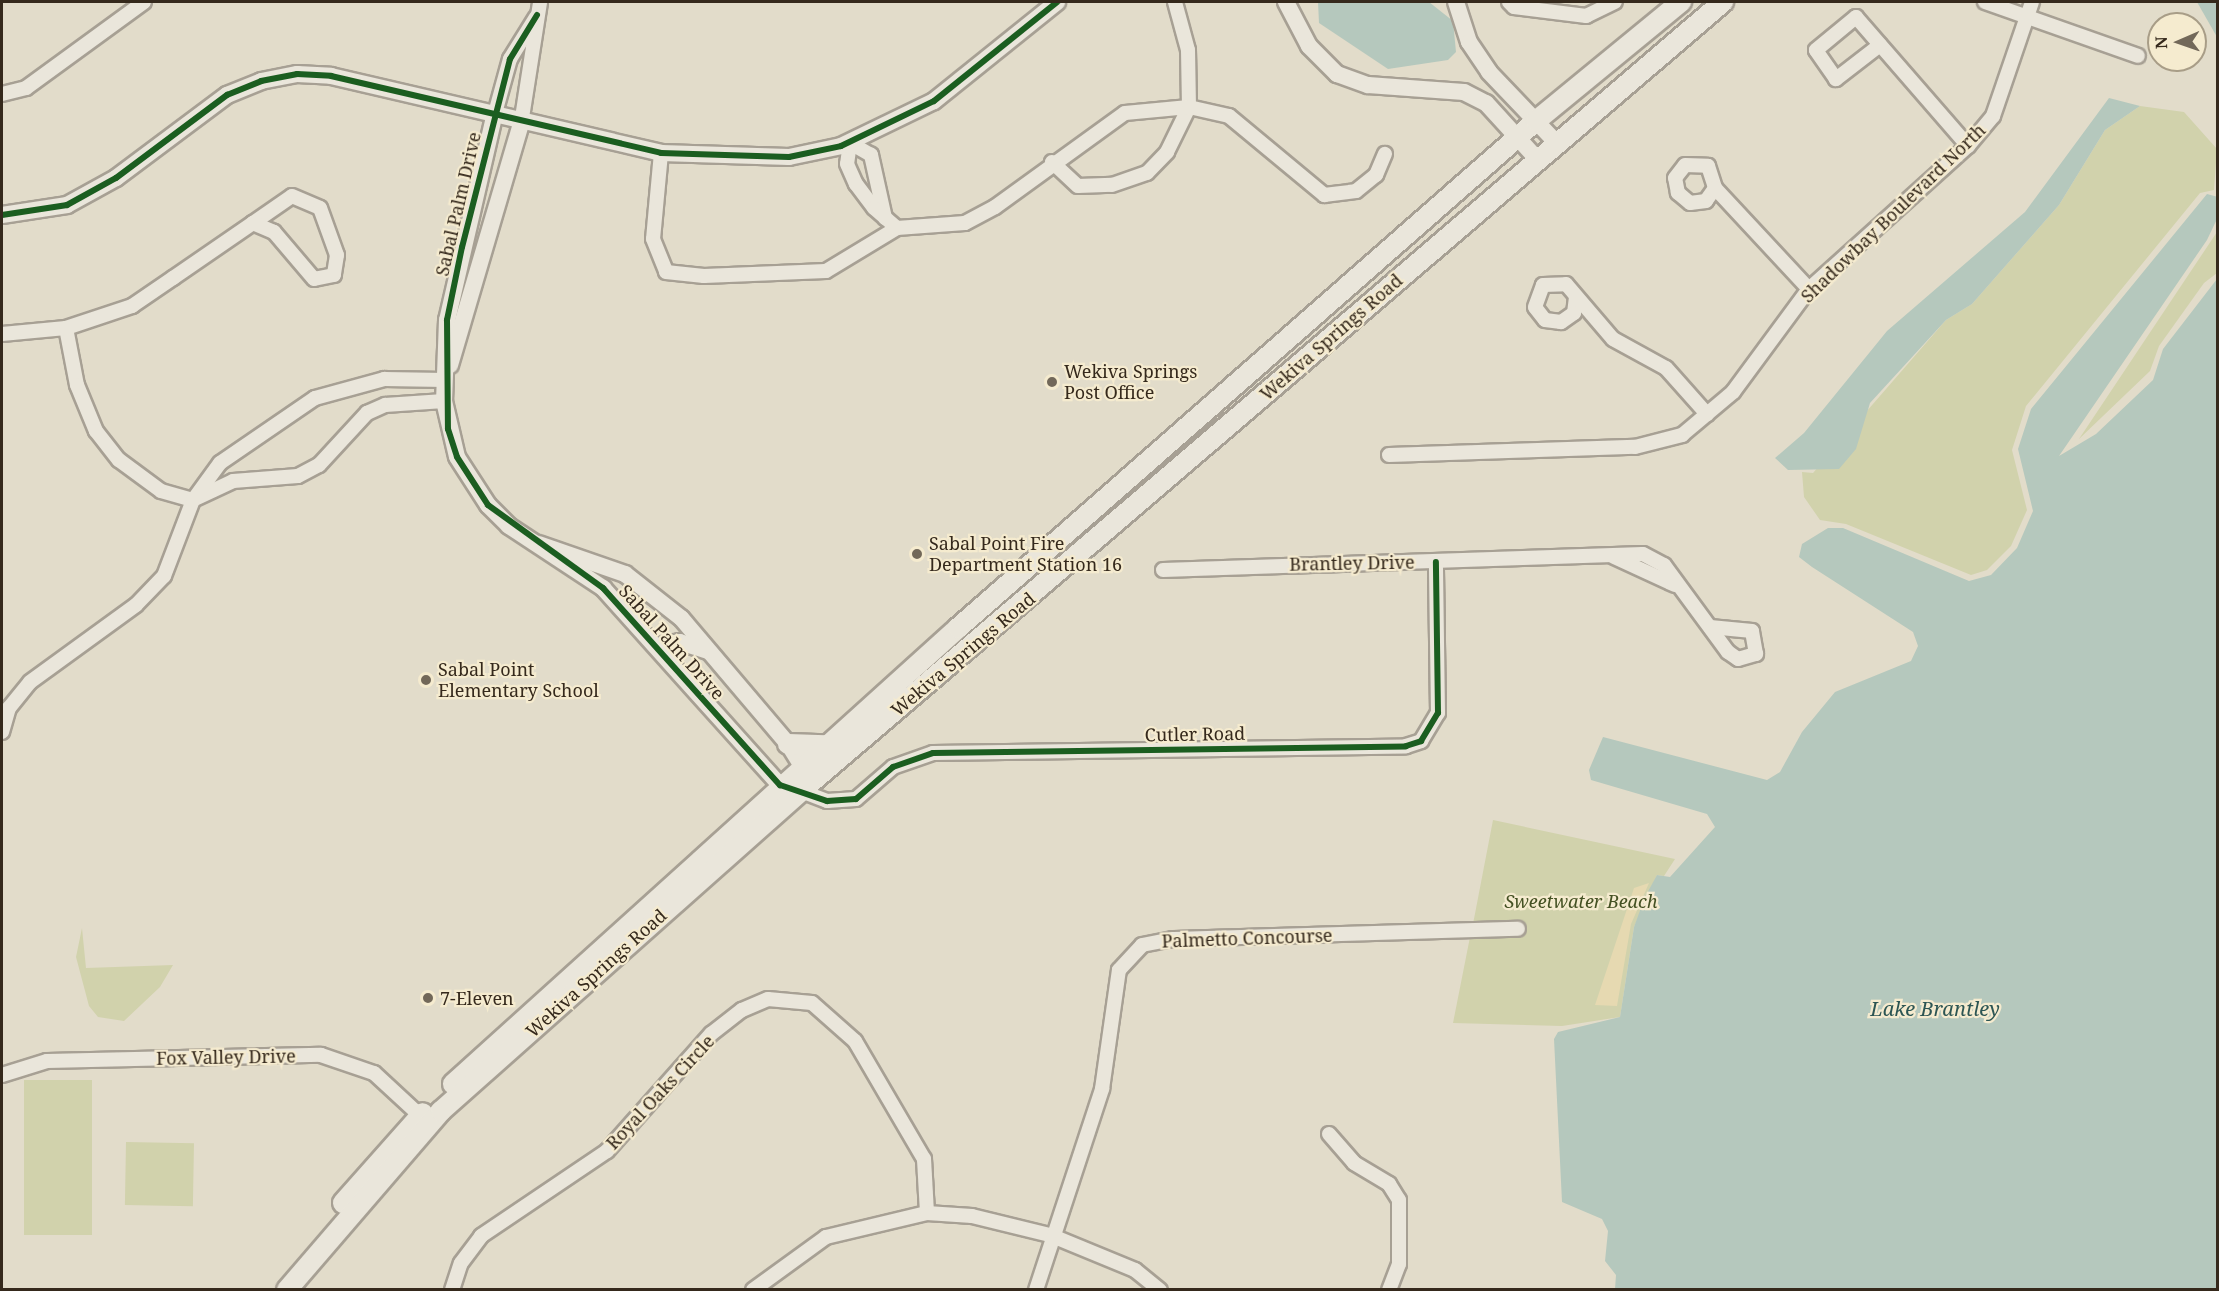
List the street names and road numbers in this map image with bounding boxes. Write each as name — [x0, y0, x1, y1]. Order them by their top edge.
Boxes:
street label: Shadowbay Boulevard North — [1796, 119, 1990, 307]
street label: Sabal Palm Drive — [431, 130, 485, 278]
street label: Wekiva Springs Road — [1255, 269, 1407, 405]
street label: Brantley Drive — [1289, 551, 1415, 575]
street label: Sabal Palm Drive — [615, 580, 729, 704]
street label: Wekiva Springs Road — [887, 587, 1039, 721]
street label: Cutler Road — [1145, 722, 1245, 746]
street label: Wekiva Springs Road — [521, 904, 671, 1042]
street label: Palmetto Concourse — [1161, 924, 1333, 952]
street label: Royal Oaks Circle — [601, 1030, 719, 1154]
street label: Fox Valley Drive — [156, 1045, 296, 1069]

